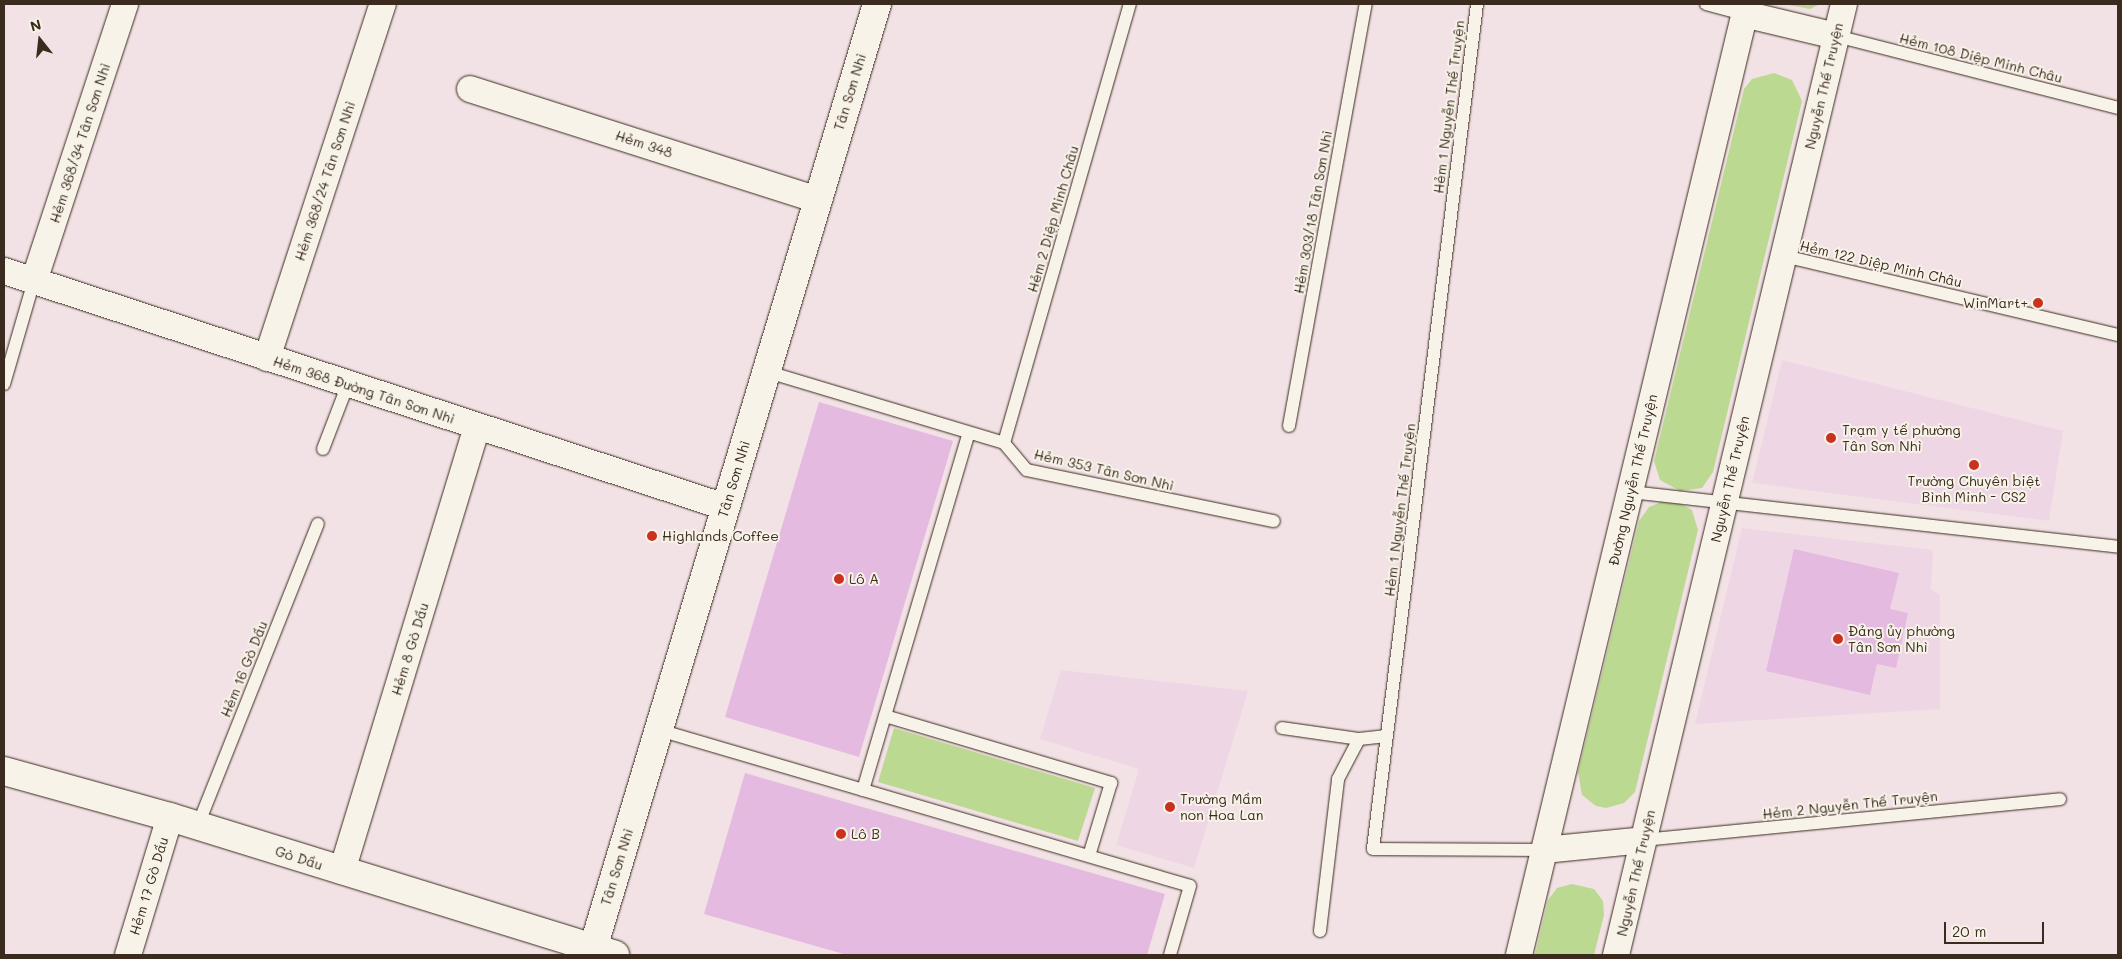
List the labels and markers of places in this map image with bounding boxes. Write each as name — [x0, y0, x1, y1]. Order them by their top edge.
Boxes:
place label: WinMart+ — [1963, 295, 2028, 311]
marker: WinMart+ — [2032, 297, 2044, 309]
place label: Trạm y tế phường Tân Sơn Nhì — [1842, 422, 1961, 454]
marker: Trạm y tế phường Tân Sơn Nhì — [1824, 431, 1838, 445]
marker: Trường Chuyên biệt Bình Minh - CS2 — [1968, 459, 1980, 471]
place label: Trường Chuyên biệt Bình Minh - CS2 — [1908, 473, 2040, 506]
place label: Highlands Coffee — [662, 528, 779, 544]
marker: Highlands Coffee — [646, 530, 658, 542]
place label: Lô A — [849, 571, 879, 587]
marker: Lô A — [833, 573, 845, 585]
place label: Đảng ủy phường Tân Sơn Nhì — [1848, 623, 1955, 656]
marker: Đảng ủy phường Tân Sơn Nhì — [1832, 633, 1844, 645]
place label: Trường Mầm non Hoa Lan — [1180, 791, 1264, 824]
marker: Trường Mầm non Hoa Lan — [1164, 801, 1176, 813]
place label: Lô B — [851, 826, 880, 842]
marker: Lô B — [835, 828, 847, 840]

